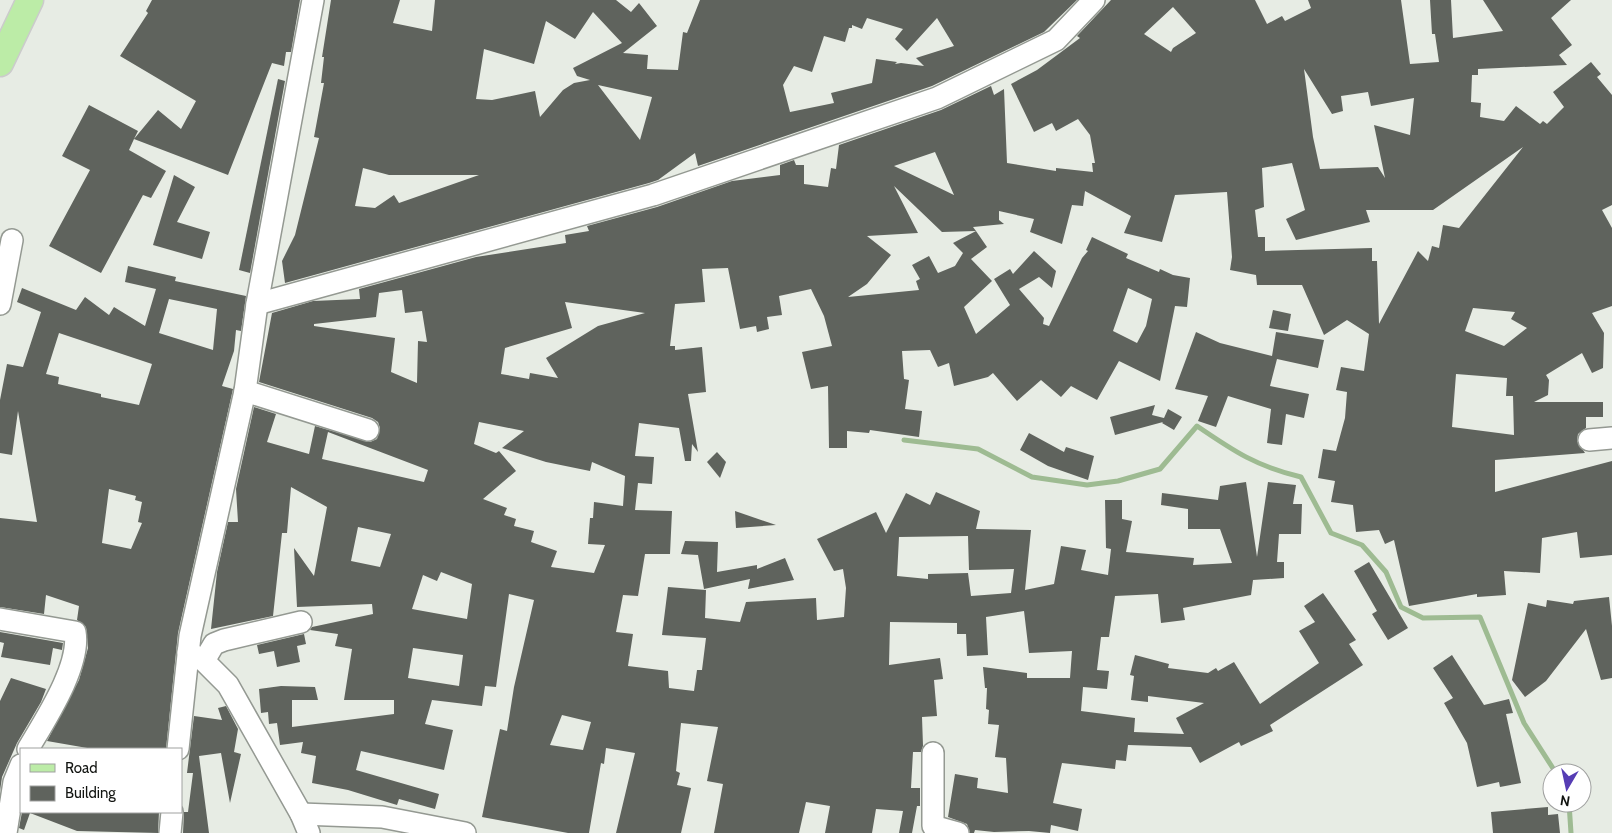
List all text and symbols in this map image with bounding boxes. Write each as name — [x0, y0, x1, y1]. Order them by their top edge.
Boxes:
legend — [20, 748, 182, 813]
text: Road — [65, 759, 98, 777]
north arrow — [1542, 763, 1592, 813]
text: Building — [65, 784, 116, 802]
text: N — [1559, 791, 1571, 811]

